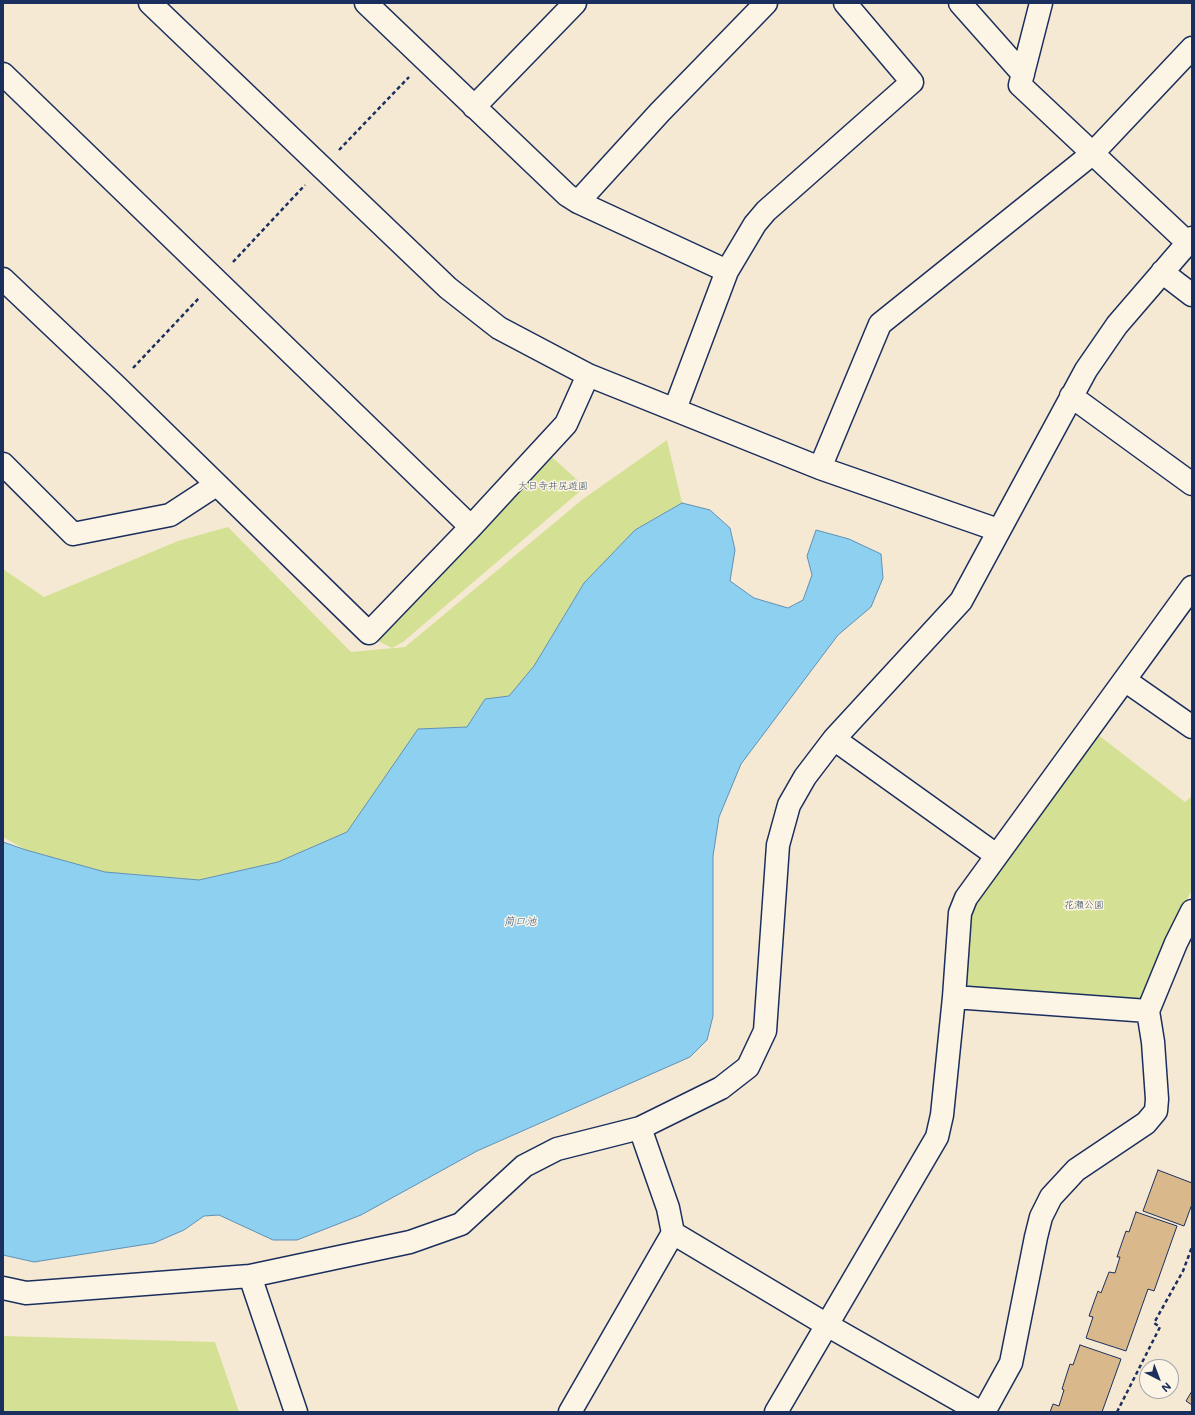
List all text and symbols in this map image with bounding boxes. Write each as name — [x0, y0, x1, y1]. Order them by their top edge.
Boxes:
park label: 大日寺井尻遊園 — [518, 480, 588, 492]
park label: 花瀬公園 — [1064, 899, 1104, 911]
water label: 筒口池 — [504, 915, 536, 929]
north arrow — [1139, 1359, 1179, 1399]
text: N — [1159, 1379, 1175, 1396]

